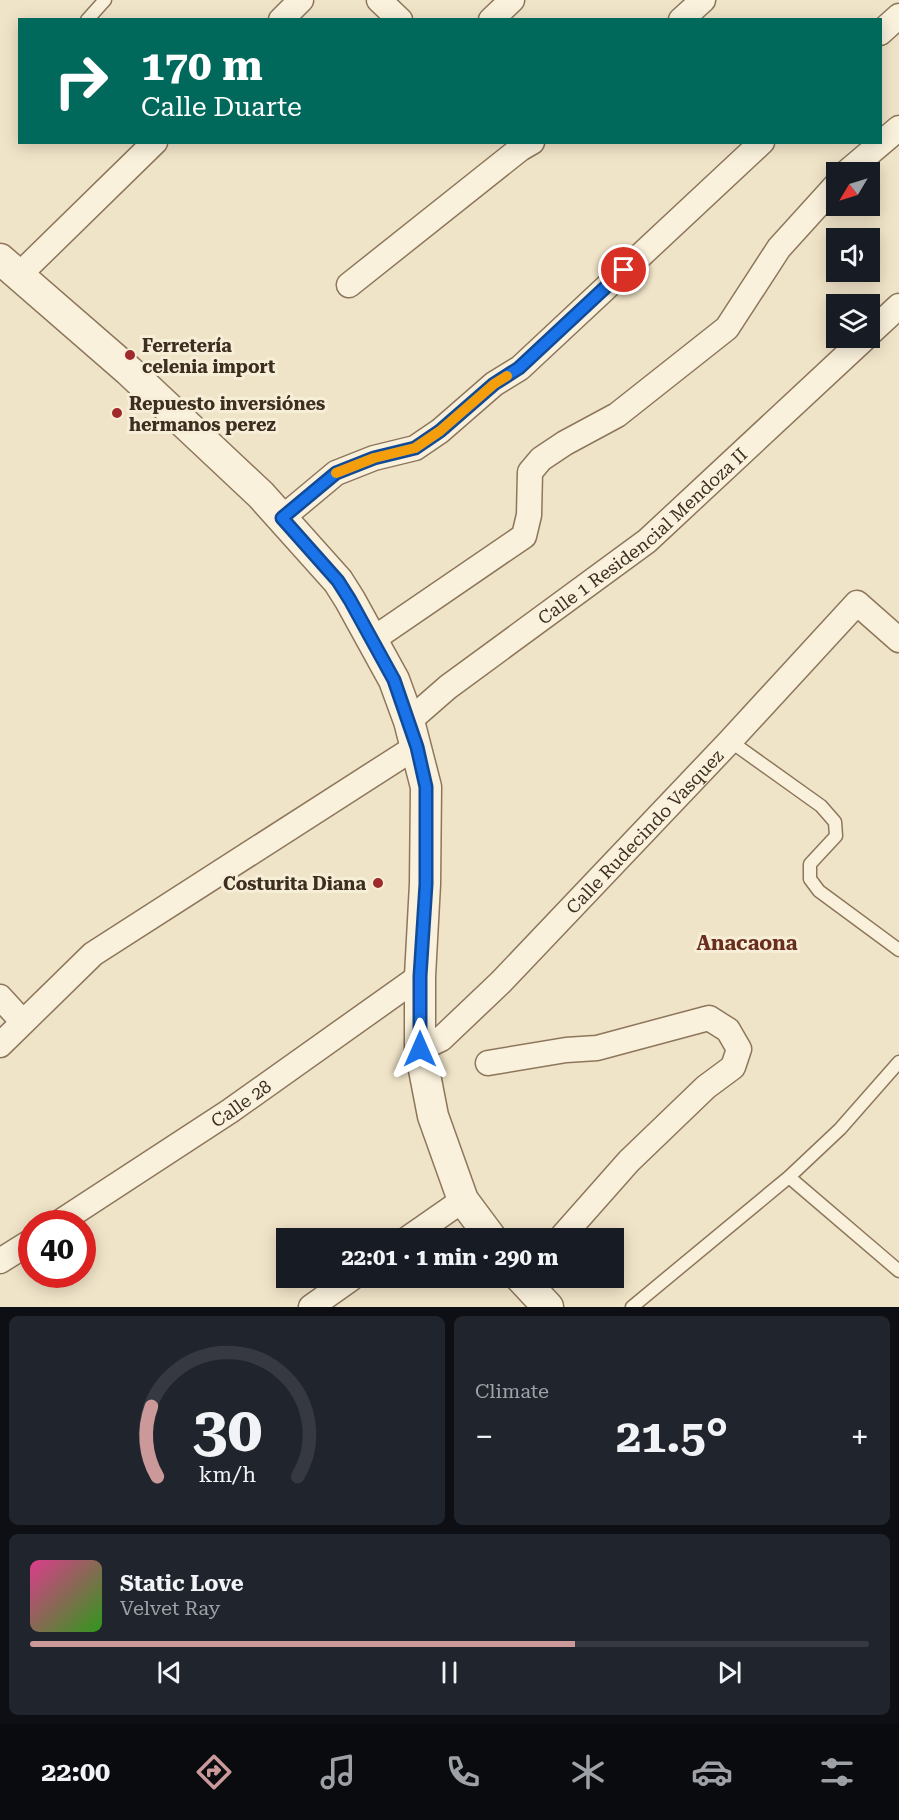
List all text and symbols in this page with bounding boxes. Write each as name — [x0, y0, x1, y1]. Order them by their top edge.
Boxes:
text: 170 m — [141, 41, 263, 90]
icon: right — [42, 42, 120, 120]
text: Calle Duarte — [141, 91, 302, 123]
north arrow — [826, 162, 880, 216]
map controls — [826, 162, 880, 348]
button: sound — [826, 228, 880, 282]
pin — [598, 244, 649, 295]
icon: arrive — [607, 253, 640, 286]
button: layers — [826, 294, 880, 348]
place label: Ferretería celenia import — [142, 335, 275, 377]
marker: Ferretería celenia import — [123, 348, 137, 362]
place label: Repuesto inversiónes hermanos perez — [129, 393, 325, 435]
marker: Repuesto inversiónes hermanos perez — [110, 406, 124, 420]
street label: Calle 1 Residencial Mendoza II — [533, 443, 751, 628]
street label: Calle Rudecindo Vasquez — [561, 744, 727, 918]
place label: Costurita Diana — [223, 873, 366, 894]
marker: Costurita Diana — [371, 876, 385, 890]
district label: Anacaona — [697, 931, 798, 955]
position arrow — [388, 1017, 452, 1081]
street label: Calle 28 — [207, 1075, 275, 1131]
speed limit sign: 40 — [18, 1210, 96, 1288]
text: 22:01 · 1 min · 290 m — [341, 1245, 559, 1270]
text: Climate — [475, 1379, 549, 1403]
text: 30 — [192, 1393, 262, 1466]
text: 21.5° — [616, 1410, 728, 1463]
text: − — [475, 1417, 493, 1456]
text: + — [851, 1417, 869, 1456]
text: km/h — [198, 1463, 256, 1488]
text: Static Love — [120, 1571, 244, 1596]
text: Velvet Ray — [120, 1596, 220, 1620]
icon: previous — [153, 1656, 186, 1689]
icon: pause — [433, 1656, 466, 1689]
icon: next — [713, 1656, 746, 1689]
icon: directions — [193, 1751, 235, 1793]
icon: music — [317, 1751, 359, 1793]
icon: phone — [442, 1751, 484, 1793]
icon: climate — [567, 1751, 609, 1793]
icon: car — [691, 1751, 733, 1793]
icon: filters — [816, 1751, 858, 1793]
text: 22:00 — [41, 1756, 110, 1788]

